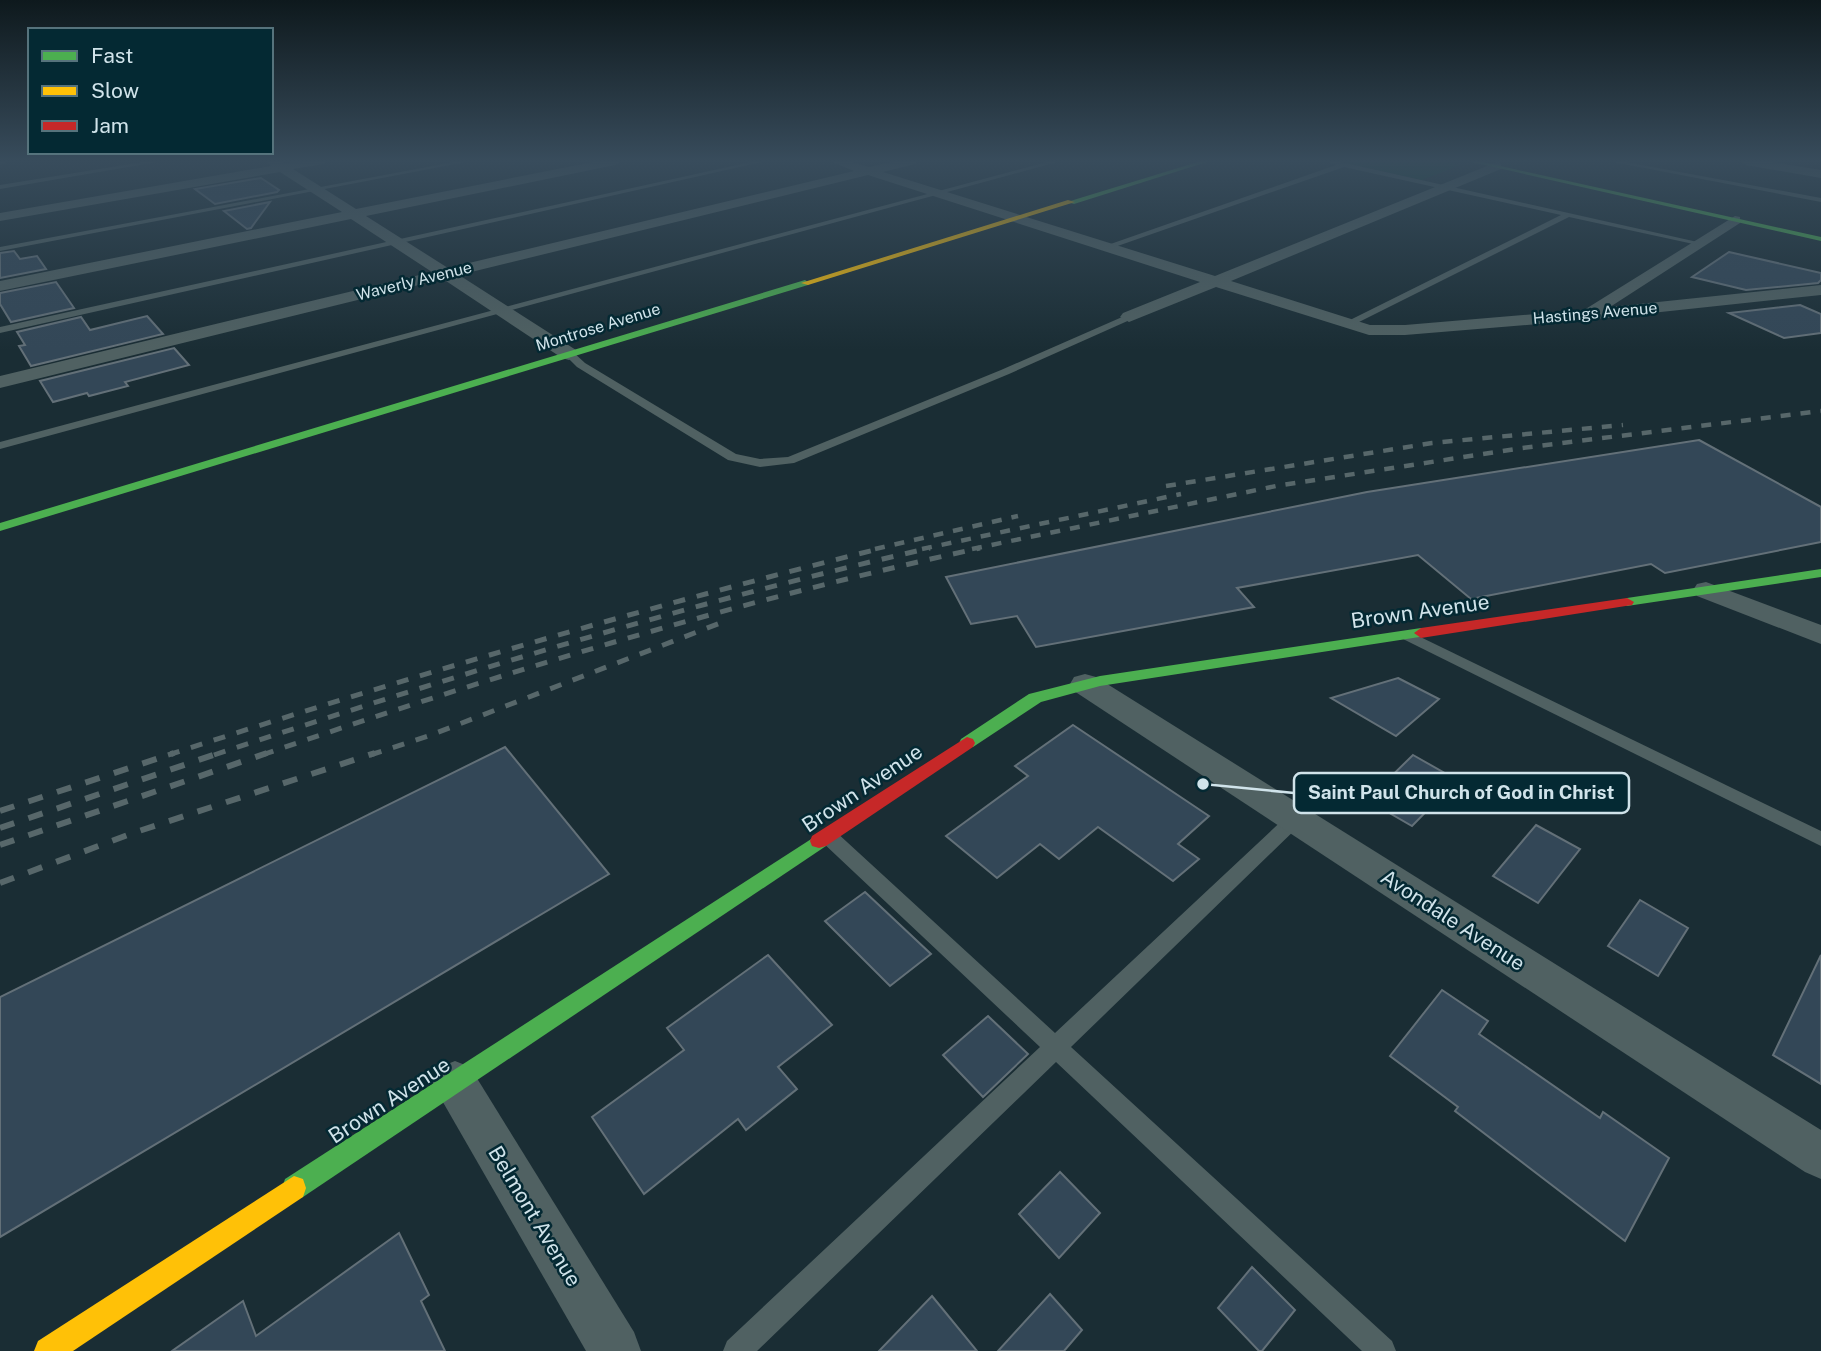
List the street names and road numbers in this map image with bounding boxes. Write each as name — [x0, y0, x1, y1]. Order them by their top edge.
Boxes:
street label: Waverly Avenue — [354, 257, 474, 305]
street label: Hastings Avenue — [1532, 298, 1658, 328]
street label: Montrose Avenue — [533, 299, 663, 355]
street label: Brown Avenue — [1349, 589, 1491, 633]
street label: Brown Avenue — [797, 739, 927, 837]
street label: Avondale Avenue — [1376, 864, 1530, 976]
street label: Brown Avenue — [324, 1052, 454, 1148]
street label: Belmont Avenue — [483, 1141, 587, 1291]

